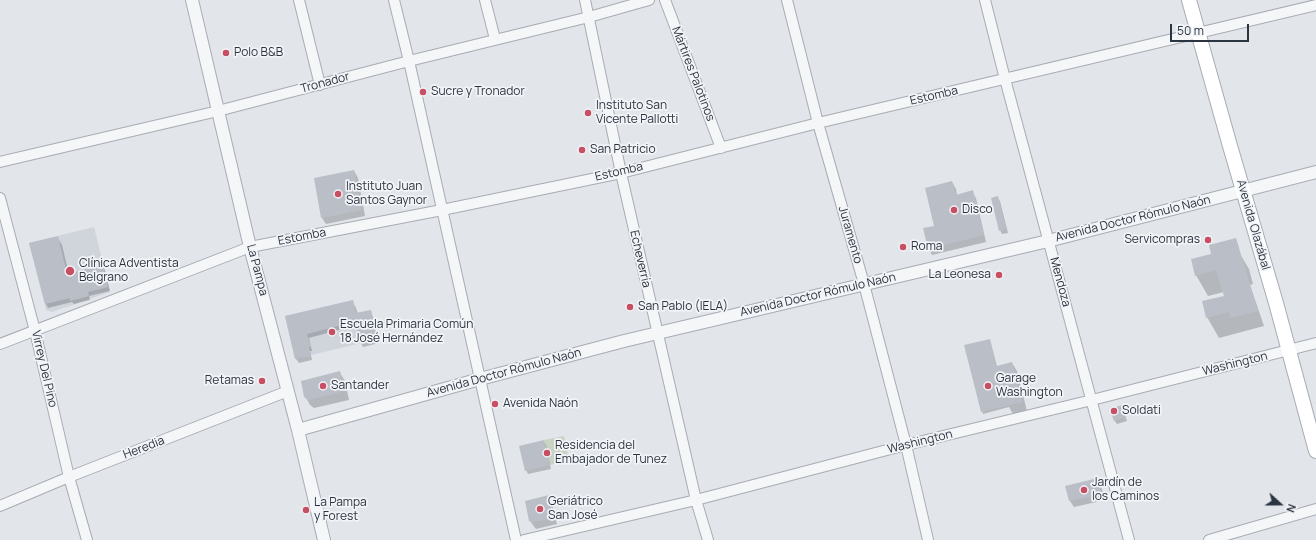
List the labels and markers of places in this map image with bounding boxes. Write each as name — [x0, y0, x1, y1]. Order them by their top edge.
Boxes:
place label: Polo B&B — [234, 46, 283, 60]
marker: Polo B&B — [221, 48, 231, 58]
place label: Sucre y Tronador — [431, 85, 525, 99]
marker: Sucre y Tronador — [418, 87, 428, 97]
place label: Instituto San Vicente Pallotti — [596, 99, 678, 127]
marker: Instituto San Vicente Pallotti — [583, 108, 593, 118]
place label: San Patricio — [590, 143, 656, 157]
marker: San Patricio — [577, 145, 587, 155]
place label: Instituto Juan Santos Gaynor — [346, 180, 427, 208]
marker: Instituto Juan Santos Gaynor — [333, 189, 343, 199]
place label: Disco — [962, 203, 993, 217]
marker: Disco — [949, 205, 959, 215]
place label: Servicompras — [1124, 233, 1200, 247]
marker: Servicompras — [1203, 235, 1213, 245]
place label: Roma — [911, 240, 943, 254]
marker: Roma — [898, 242, 908, 252]
place label: Clínica Adventista Belgrano — [79, 257, 179, 285]
marker: Clínica Adventista Belgrano — [64, 265, 76, 277]
place label: La Leonesa — [929, 268, 991, 282]
marker: La Leonesa — [994, 270, 1004, 280]
place label: San Pablo (IELA) — [638, 300, 728, 314]
marker: San Pablo (IELA) — [625, 302, 635, 312]
place label: Escuela Primaria Común 18 José Hernández — [340, 318, 473, 346]
marker: Escuela Primaria Común 18 José Hernández — [327, 327, 337, 337]
place label: Garage Washington — [996, 372, 1063, 400]
place label: Retamas — [205, 374, 254, 388]
marker: Retamas — [257, 376, 267, 386]
place label: Santander — [331, 379, 389, 393]
marker: Santander — [318, 381, 328, 391]
marker: Garage Washington — [983, 381, 993, 391]
place label: Avenida Naón — [503, 397, 578, 411]
marker: Avenida Naón — [490, 399, 500, 409]
place label: Soldati — [1122, 404, 1161, 418]
marker: Soldati — [1109, 406, 1119, 416]
place label: Residencia del Embajador de Tunez — [555, 439, 667, 467]
marker: Residencia del Embajador de Tunez — [542, 448, 552, 458]
place label: Jardín de los Caminos — [1092, 476, 1159, 504]
marker: Jardín de los Caminos — [1079, 485, 1089, 495]
place label: Geriátrico San José — [548, 495, 603, 523]
place label: La Pampa y Forest — [314, 496, 367, 524]
marker: Geriátrico San José — [535, 504, 545, 514]
marker: La Pampa y Forest — [301, 505, 311, 515]

